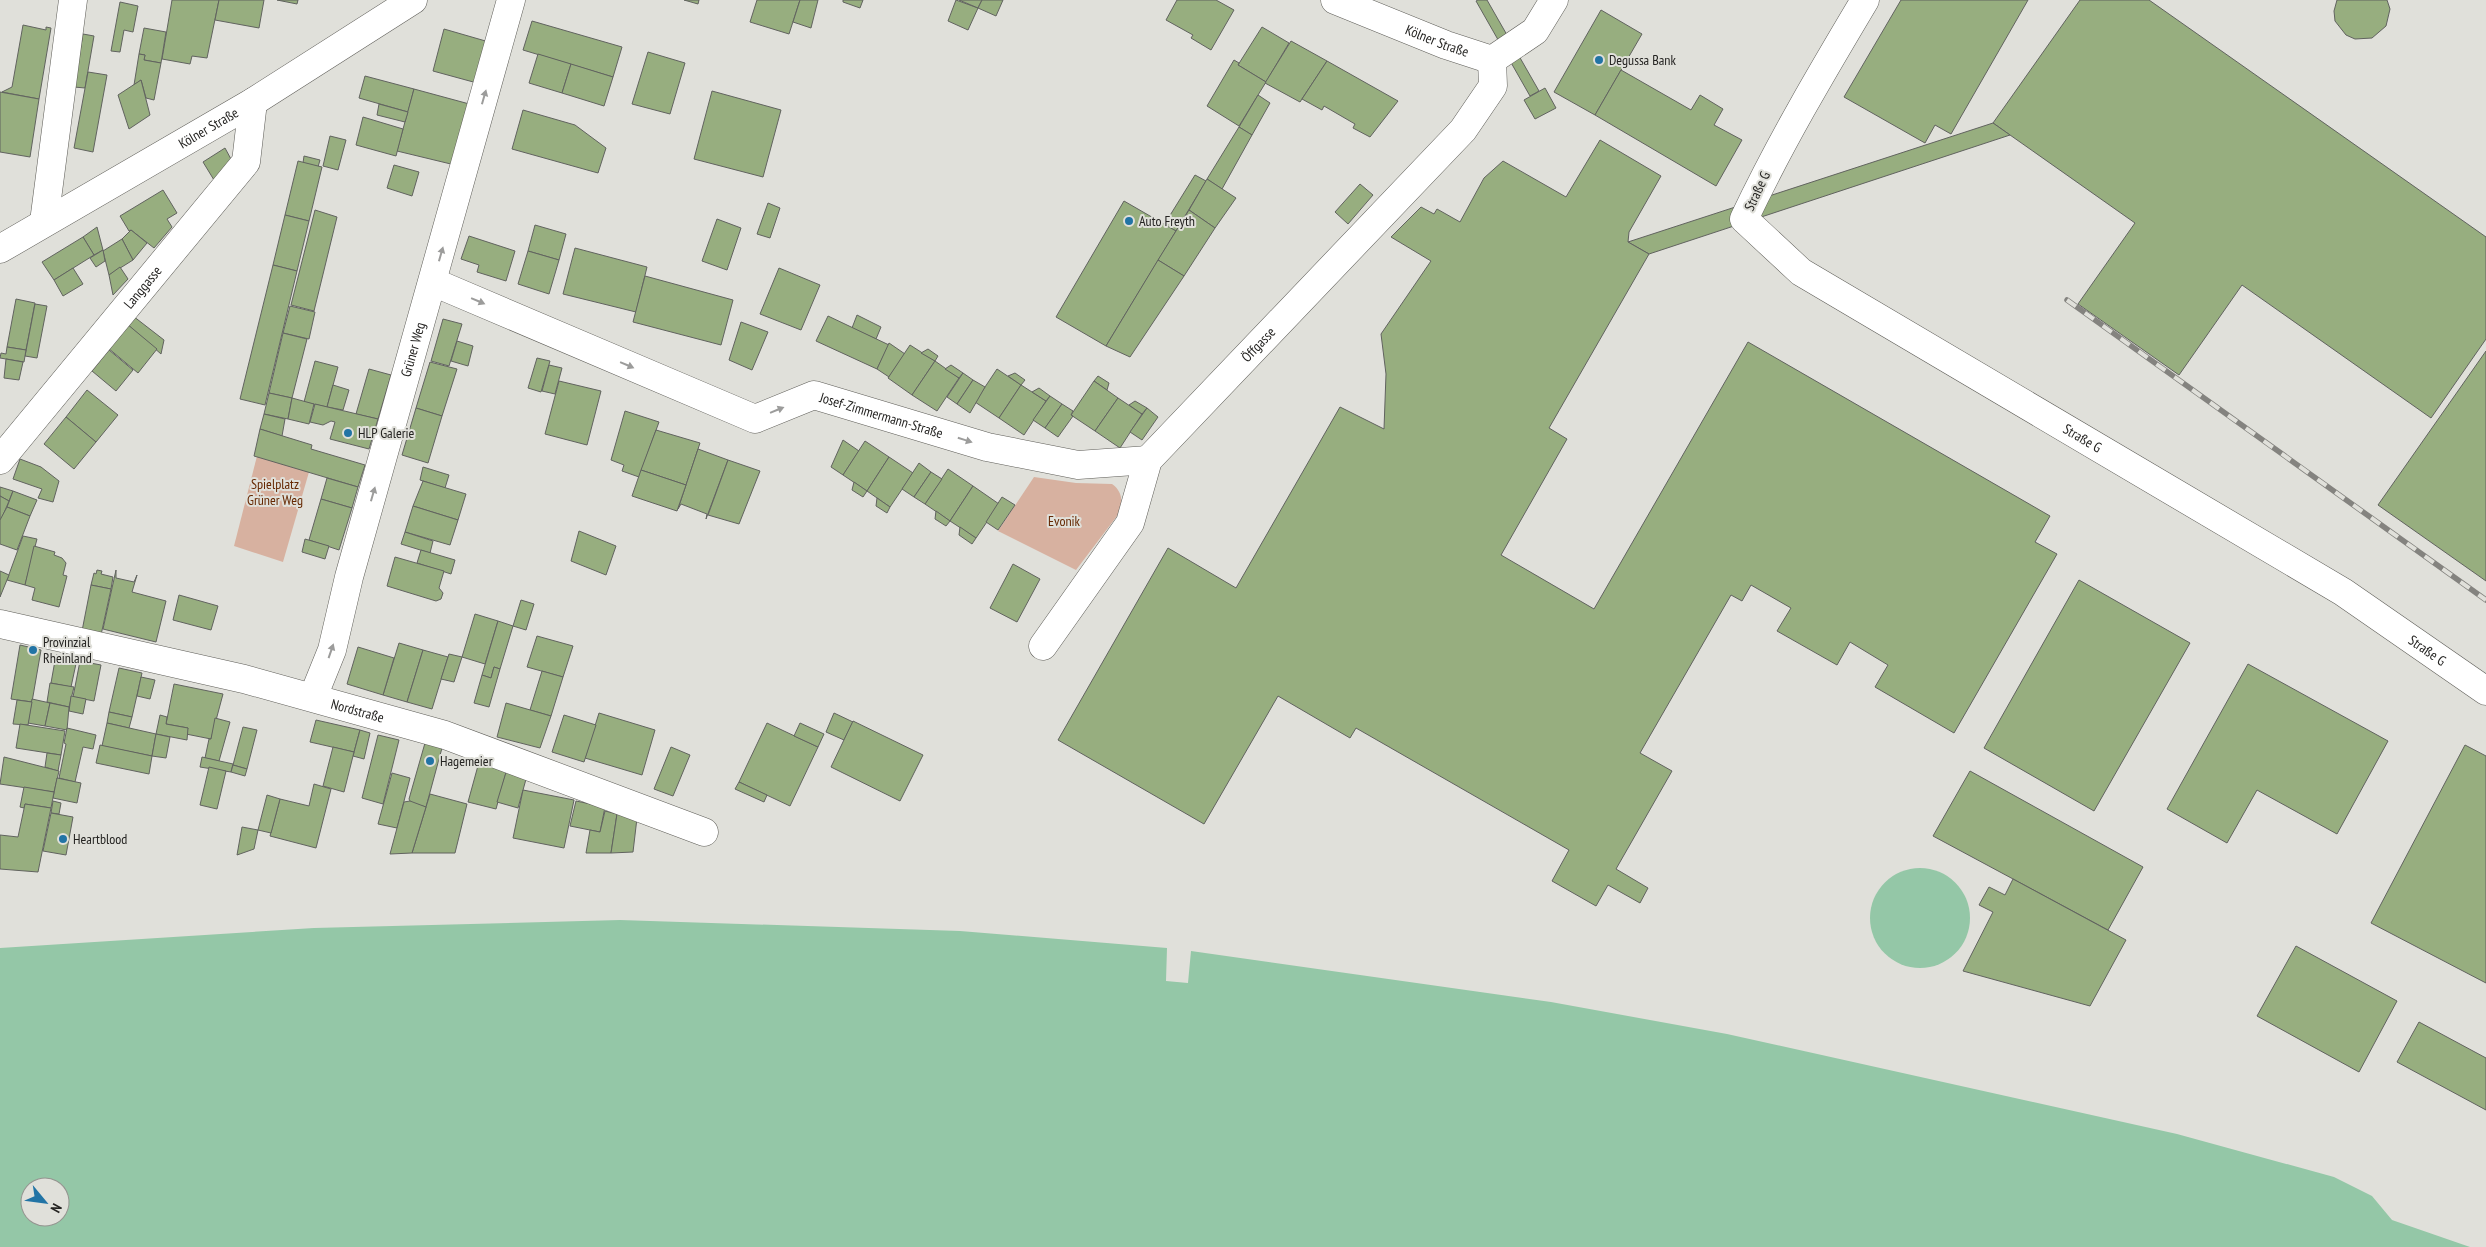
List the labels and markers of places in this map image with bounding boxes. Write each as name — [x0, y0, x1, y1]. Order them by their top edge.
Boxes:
place label: Degussa Bank — [1609, 51, 1677, 69]
marker: Degussa Bank — [1593, 54, 1605, 66]
place label: Auto Freyth — [1139, 212, 1195, 230]
marker: Auto Freyth — [1123, 215, 1135, 227]
place label: HLP Galerie — [358, 424, 415, 442]
marker: HLP Galerie — [342, 427, 354, 439]
place label: Provinzial Rheinland — [43, 633, 92, 667]
marker: Provinzial Rheinland — [27, 644, 39, 656]
place label: Hagemeier — [440, 752, 493, 770]
marker: Hagemeier — [424, 755, 436, 767]
place label: Heartblood — [73, 830, 127, 848]
marker: Heartblood — [57, 833, 69, 845]

